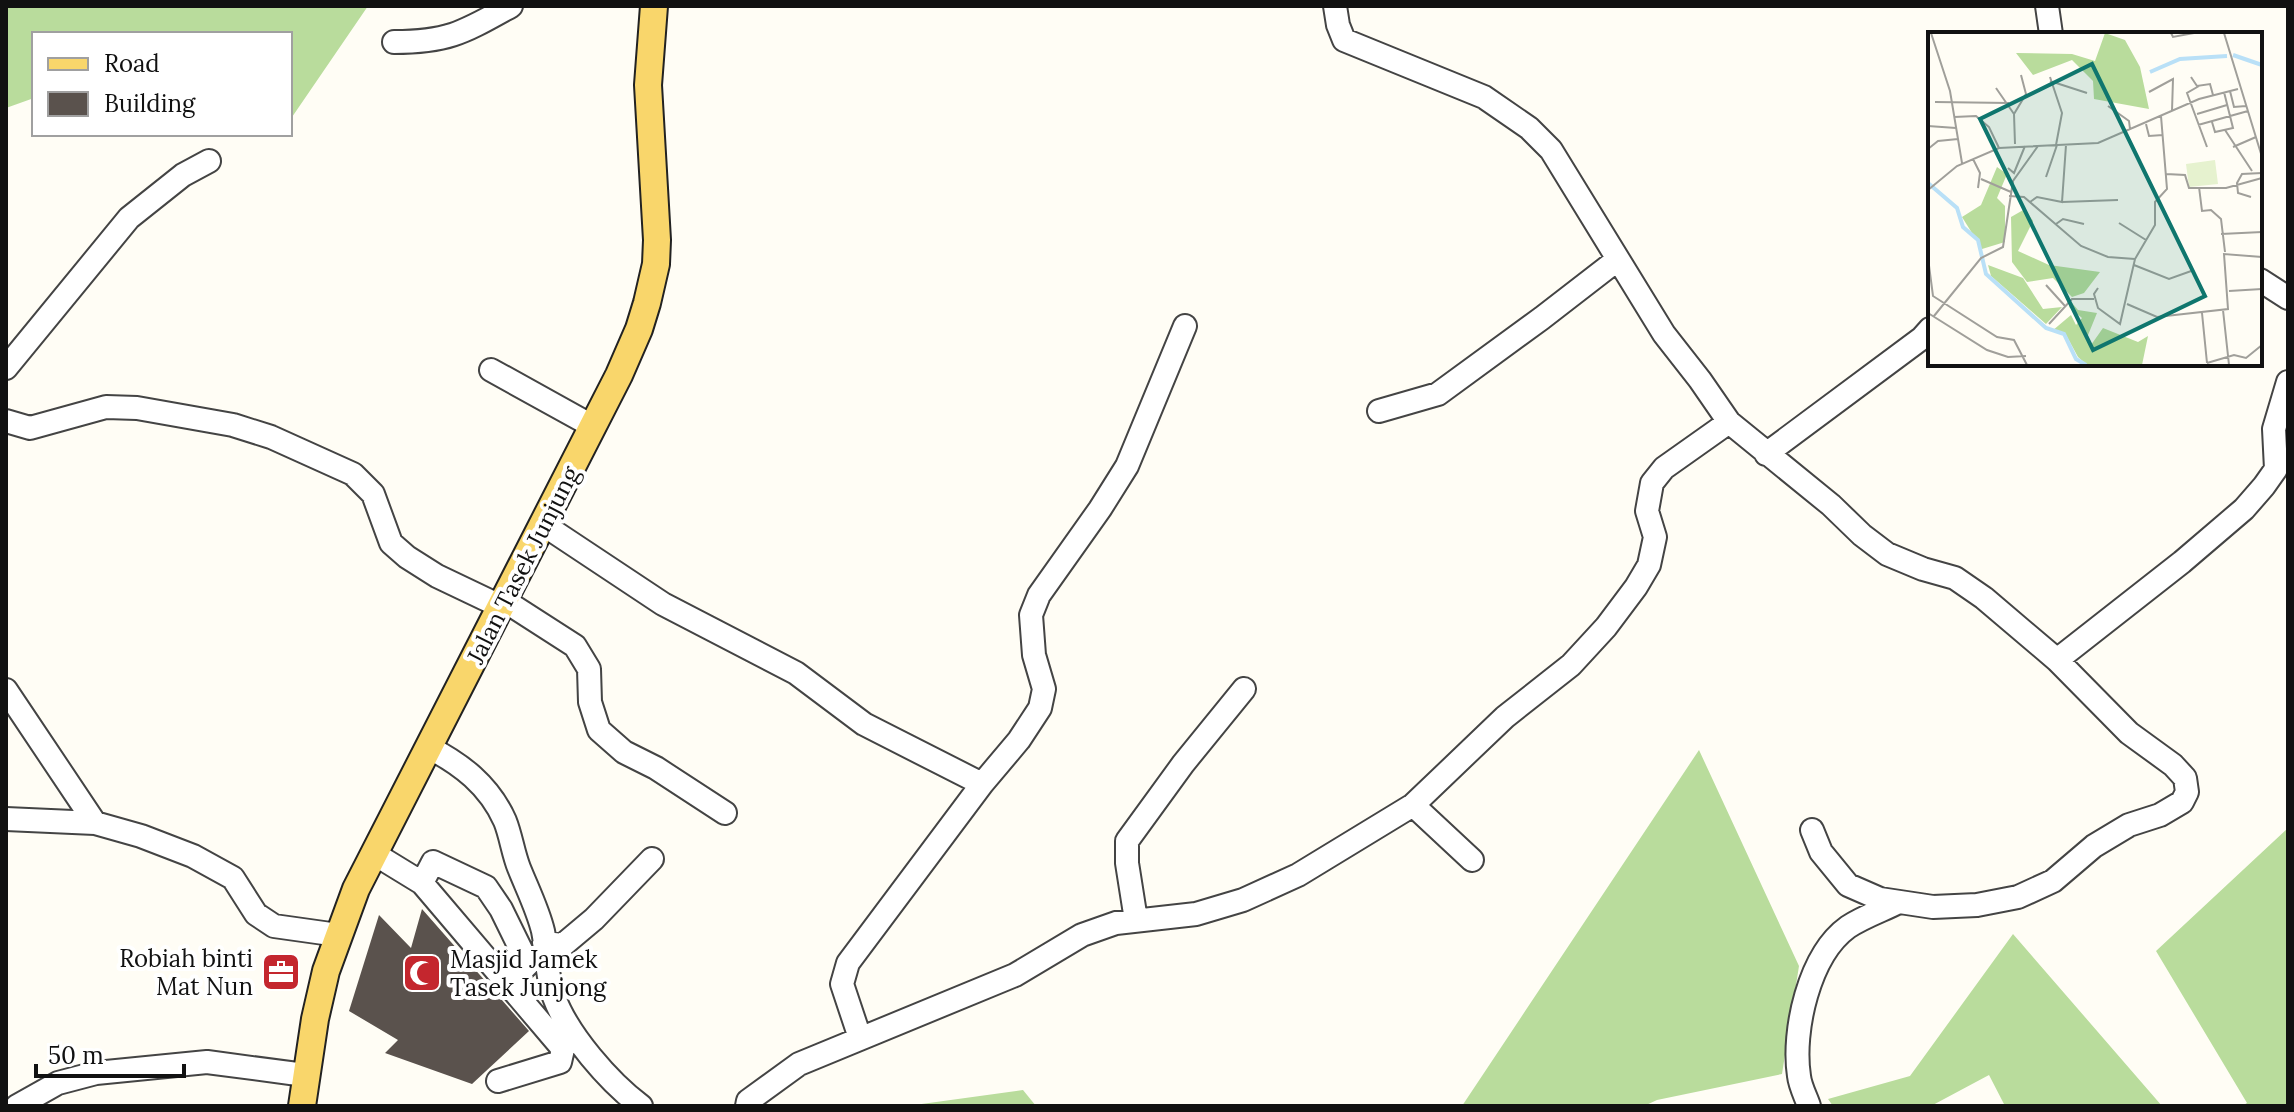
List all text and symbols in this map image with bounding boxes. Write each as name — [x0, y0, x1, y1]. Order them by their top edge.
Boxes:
legend — [32, 32, 292, 136]
inset map — [1928, 32, 2262, 366]
text: Road — [104, 48, 160, 79]
text: Building — [104, 88, 196, 119]
street label: Jalan Tasek Junjung — [459, 460, 586, 670]
place label: Robiah binti Mat Nun — [119, 943, 253, 1002]
place label: Masjid Jamek Tasek Junjong — [450, 944, 607, 1003]
office icon: Robiah binti Mat Nun — [260, 951, 302, 993]
mosque icon: Masjid Jamek Tasek Junjong — [401, 952, 443, 994]
scale bar — [36, 1028, 184, 1078]
text: 50 m — [48, 1040, 104, 1071]

